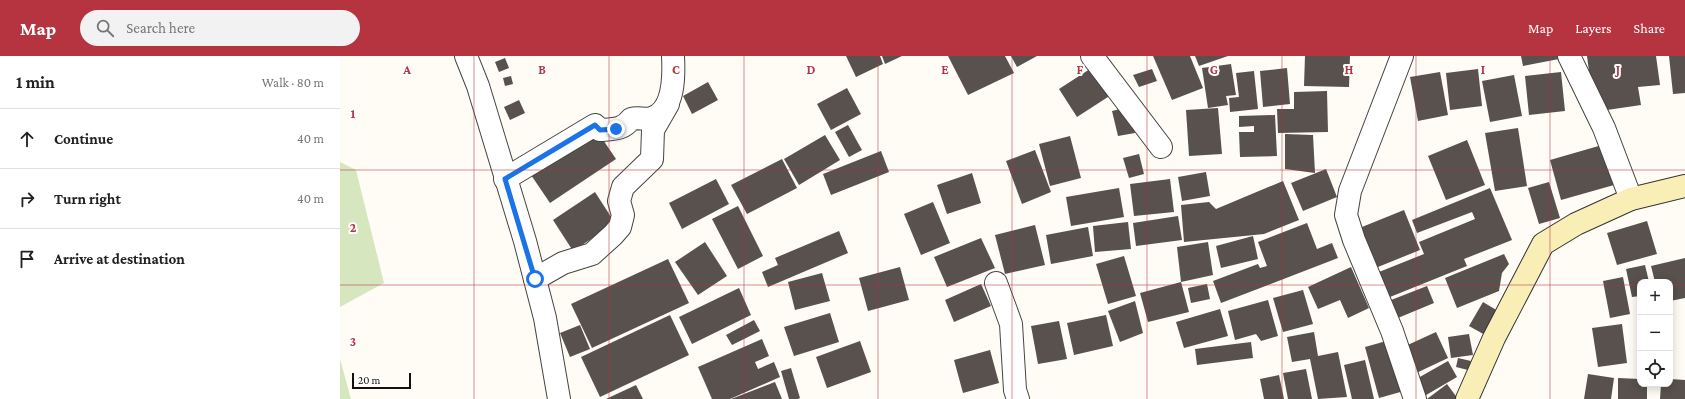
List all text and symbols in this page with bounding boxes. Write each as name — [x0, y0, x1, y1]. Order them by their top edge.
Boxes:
search box — [80, 10, 360, 46]
icon: search — [94, 17, 116, 39]
text: Map — [20, 18, 56, 39]
text: Search here — [126, 20, 195, 36]
text: Map — [1528, 20, 1553, 36]
text: Layers — [1575, 20, 1612, 36]
text: Share — [1634, 20, 1665, 36]
text: A — [402, 62, 411, 77]
text: B — [538, 62, 546, 77]
text: C — [672, 62, 680, 77]
text: D — [807, 62, 816, 77]
text: E — [941, 62, 949, 77]
text: F — [1077, 62, 1084, 77]
text: G — [1210, 62, 1218, 77]
text: H — [1345, 62, 1354, 77]
text: I — [1481, 62, 1485, 77]
text: J — [1614, 62, 1620, 77]
text: 1 min — [16, 73, 55, 92]
text: Walk · 80 m — [262, 75, 324, 90]
text: 1 — [351, 106, 356, 121]
route end — [607, 120, 625, 138]
icon: ahead — [16, 128, 38, 150]
text: Continue — [54, 131, 113, 147]
text: 40 m — [297, 131, 324, 146]
icon: right — [16, 188, 38, 210]
text: Turn right — [54, 191, 121, 207]
text: 40 m — [297, 191, 324, 206]
text: 2 — [350, 220, 357, 235]
icon: arrive — [16, 248, 38, 270]
text: Arrive at destination — [54, 251, 185, 267]
route start — [526, 270, 544, 288]
map controls — [1637, 279, 1673, 387]
button: + — [1637, 279, 1673, 315]
button: − — [1637, 315, 1673, 351]
text: 3 — [350, 334, 356, 349]
button: locate — [1637, 351, 1673, 387]
scale bar — [352, 371, 411, 390]
text: 20 m — [358, 374, 380, 386]

